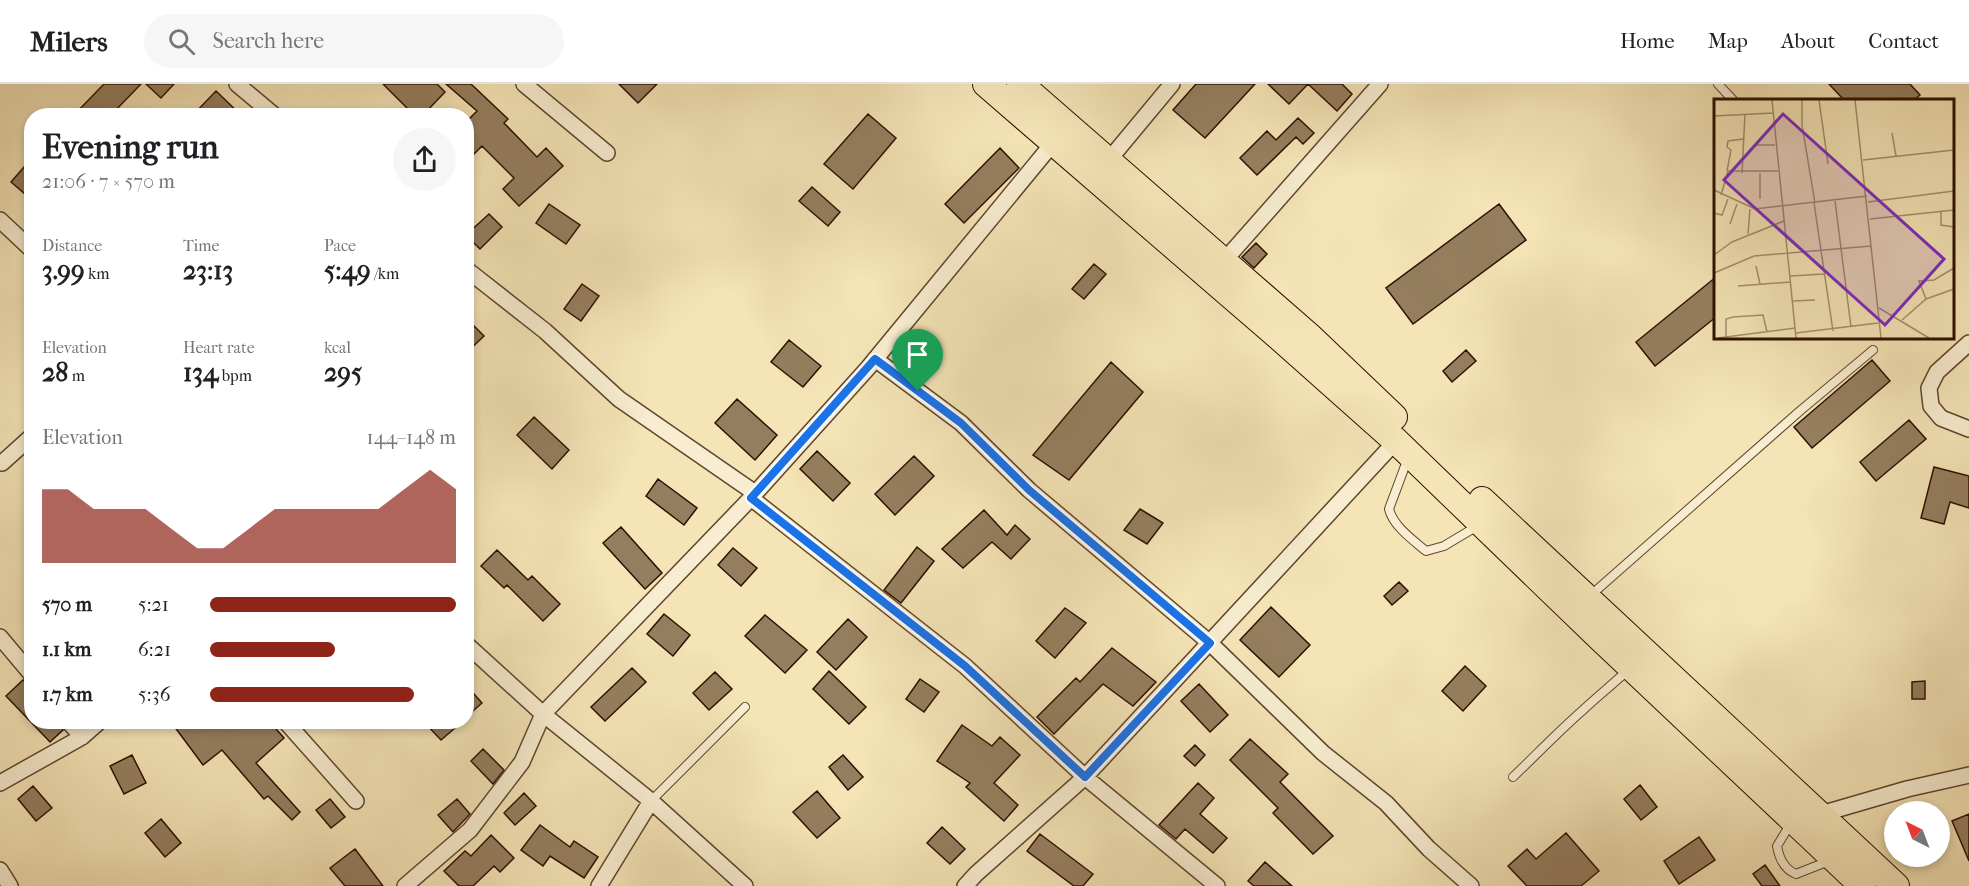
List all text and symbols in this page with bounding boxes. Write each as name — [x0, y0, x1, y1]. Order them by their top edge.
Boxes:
search box — [144, 14, 564, 68]
text: Milers — [30, 25, 108, 58]
icon: search — [165, 25, 198, 58]
text: Search here — [213, 28, 324, 54]
text: Home — [1620, 29, 1675, 53]
text: Map — [1708, 29, 1748, 53]
text: About — [1781, 29, 1835, 53]
text: Contact — [1868, 29, 1939, 53]
inset map — [1714, 99, 1954, 339]
text: Evening run — [42, 128, 219, 167]
button: share — [393, 128, 456, 191]
text: 21:06 · 7 × 570 m — [42, 170, 175, 193]
text: Distance — [42, 236, 102, 255]
text: Time — [183, 236, 219, 255]
text: Pace — [324, 236, 356, 255]
text: 3.99 — [42, 255, 85, 286]
text: 23:13 — [183, 255, 233, 286]
text: 5:49 — [324, 255, 371, 286]
text: km — [85, 264, 110, 283]
text: /km — [371, 264, 399, 283]
pin — [892, 329, 943, 391]
text: Elevation — [42, 338, 107, 357]
text: Heart rate — [183, 338, 255, 357]
text: kcal — [324, 338, 351, 357]
icon: arrive — [901, 338, 934, 371]
text: 28 — [42, 357, 68, 388]
text: 134 — [183, 357, 218, 388]
text: 295 — [324, 357, 362, 388]
text: m — [68, 366, 85, 385]
text: bpm — [218, 366, 252, 385]
text: Elevation — [42, 426, 123, 449]
text: 144–148 m — [367, 426, 456, 449]
text: 570 m — [42, 593, 92, 616]
text: 5:21 — [138, 593, 169, 616]
text: 1.1 km — [42, 638, 91, 661]
text: 6:21 — [138, 638, 171, 661]
text: 1.7 km — [42, 683, 93, 706]
text: 5:36 — [138, 683, 171, 706]
north arrow — [1884, 801, 1950, 867]
map controls — [1884, 801, 1950, 867]

